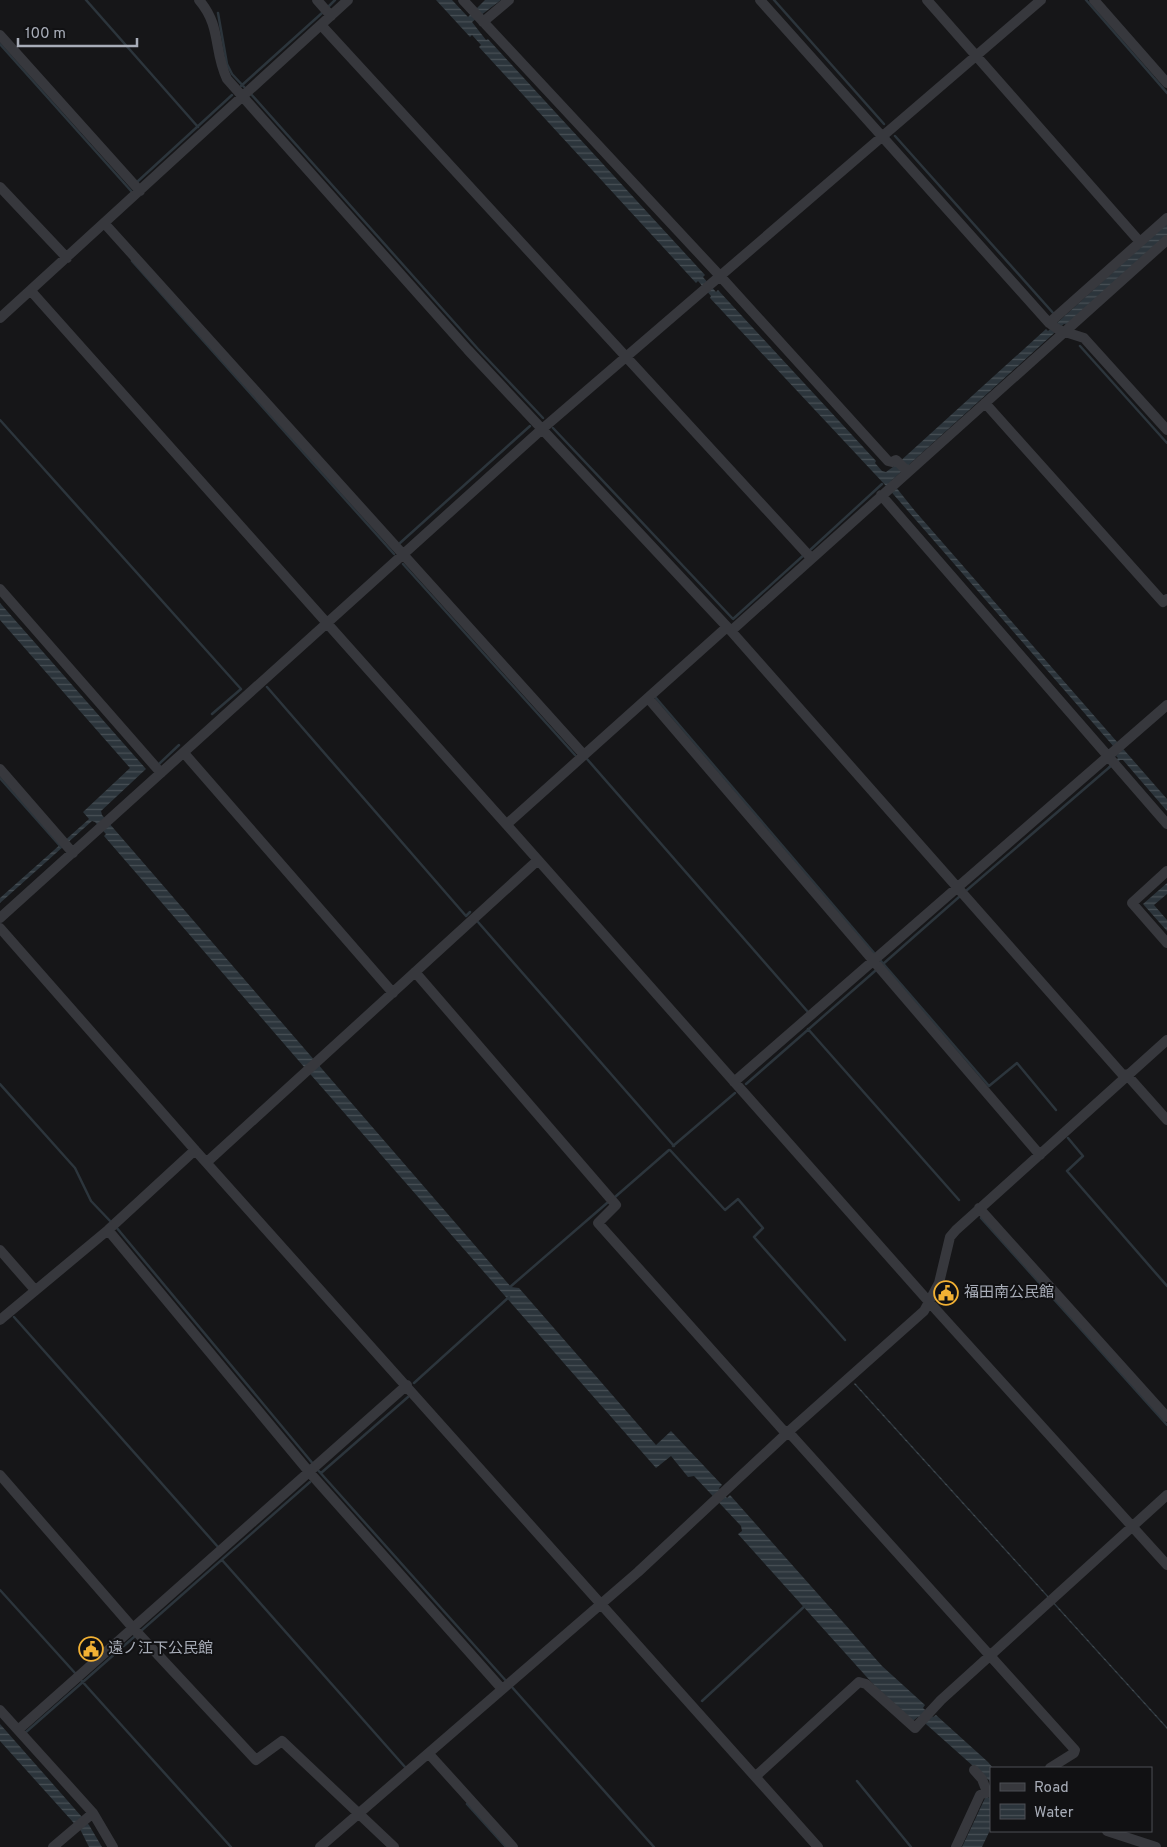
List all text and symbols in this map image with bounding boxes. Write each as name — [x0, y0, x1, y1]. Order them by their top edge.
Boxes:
scale bar — [18, 15, 136, 47]
text: 100 m — [25, 25, 66, 44]
public building icon: 福田南公民館 — [933, 1280, 959, 1306]
place label: 福田南公民館 — [964, 1284, 1054, 1303]
public building icon: 遠ノ江下公民館 — [78, 1636, 104, 1662]
place label: 遠ノ江下公民館 — [108, 1640, 213, 1659]
legend — [990, 1767, 1152, 1832]
text: Road — [1034, 1779, 1069, 1798]
text: Water — [1034, 1804, 1074, 1823]

